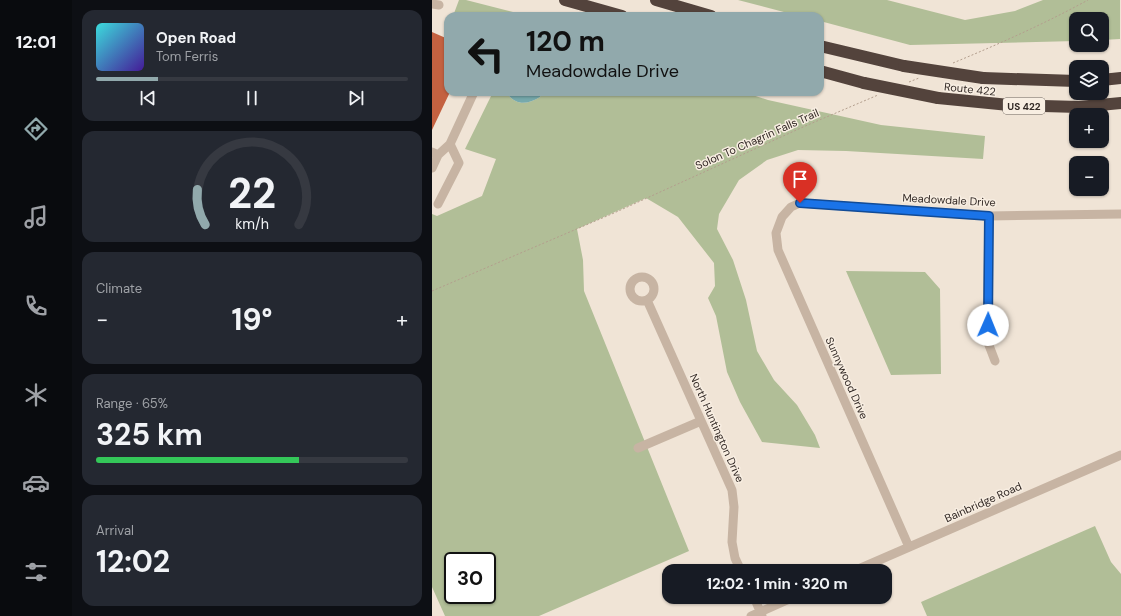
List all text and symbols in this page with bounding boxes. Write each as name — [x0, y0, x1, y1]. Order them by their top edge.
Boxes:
map controls — [1069, 12, 1109, 196]
button: search — [1069, 12, 1109, 52]
text: 120 m — [526, 23, 605, 60]
text: Open Road — [156, 28, 236, 48]
icon: left — [460, 28, 512, 80]
text: 12:01 — [16, 30, 56, 54]
text: Tom Ferris — [156, 48, 218, 65]
text: Meadowdale Drive — [526, 59, 679, 83]
button: layers — [1069, 60, 1109, 100]
street label: Route 422 — [944, 79, 996, 99]
icon: previous — [137, 87, 159, 109]
icon: pause — [241, 87, 263, 109]
icon: next — [345, 87, 367, 109]
road number: US 422 — [1003, 98, 1045, 114]
street label: Solon To Chagrin Falls Trail — [693, 105, 821, 173]
button: + — [1069, 108, 1109, 148]
icon: directions — [22, 115, 50, 143]
button: − — [1069, 156, 1109, 196]
pin — [783, 162, 817, 203]
text: 22 — [228, 167, 276, 221]
icon: arrive — [789, 168, 811, 190]
street label: Meadowdale Drive — [902, 191, 996, 209]
icon: music — [22, 203, 50, 231]
text: km/h — [235, 214, 269, 232]
text: Climate — [96, 280, 142, 297]
icon: phone — [22, 292, 50, 320]
text: 19° — [232, 300, 272, 339]
position arrow — [967, 304, 1009, 346]
text: − — [96, 305, 108, 334]
text: + — [396, 305, 408, 334]
street label: Sunnywood Drive — [823, 335, 871, 421]
street label: North Huntington Drive — [687, 372, 747, 484]
icon: climate — [22, 381, 50, 409]
text: Range · 65% — [96, 395, 168, 412]
text: 325 km — [96, 415, 203, 454]
icon: car — [22, 469, 50, 497]
street label: Bainbridge Road — [942, 479, 1024, 525]
text: Arrival — [96, 522, 134, 539]
text: 12:02 — [96, 542, 170, 581]
speed limit sign: 30 — [444, 552, 496, 604]
icon: filters — [22, 558, 50, 586]
text: 12:02 · 1 min · 320 m — [706, 574, 848, 594]

